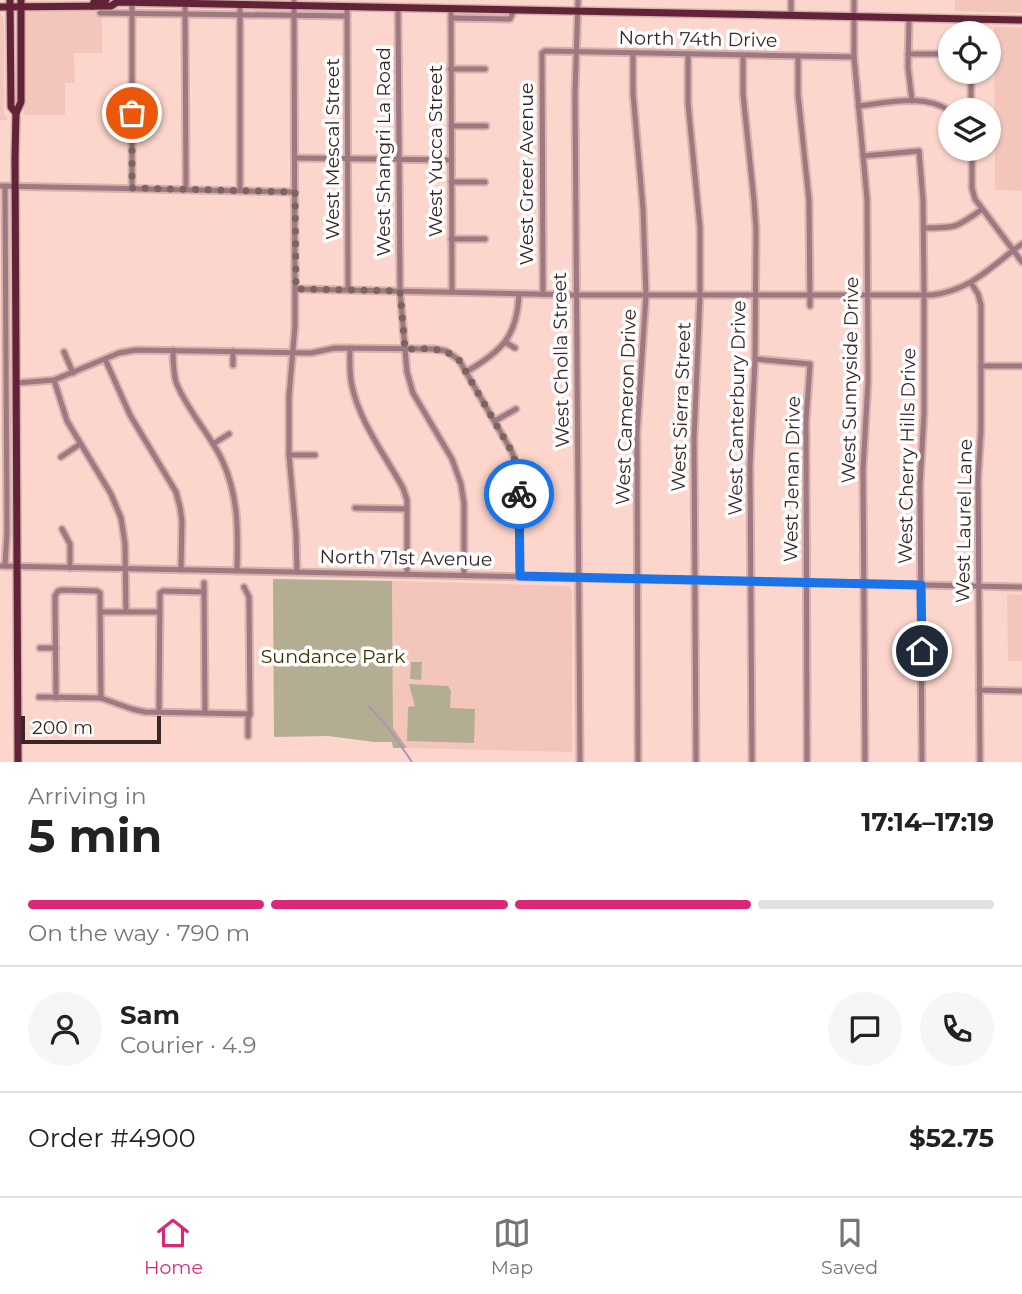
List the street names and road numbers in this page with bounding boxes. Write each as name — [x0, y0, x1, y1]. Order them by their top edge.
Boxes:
street label: North 74th Drive — [618, 26, 778, 52]
street label: West Shangri La Road — [372, 47, 395, 257]
street label: West Mescal Street — [321, 58, 344, 240]
street label: West Yucca Street — [424, 64, 447, 237]
street label: West Greer Avenue — [515, 83, 538, 265]
street label: West Cholla Street — [548, 272, 574, 448]
street label: West Sunnyside Drive — [837, 276, 863, 484]
street label: West Canterbury Drive — [724, 300, 750, 516]
street label: West Cameron Drive — [611, 308, 641, 506]
street label: West Sierra Street — [667, 322, 695, 492]
street label: West Cherry Hills Drive — [894, 348, 920, 564]
street label: West Jenan Drive — [779, 396, 805, 562]
street label: West Laurel Lane — [951, 439, 977, 603]
street label: North 71st Avenue — [319, 545, 493, 571]

